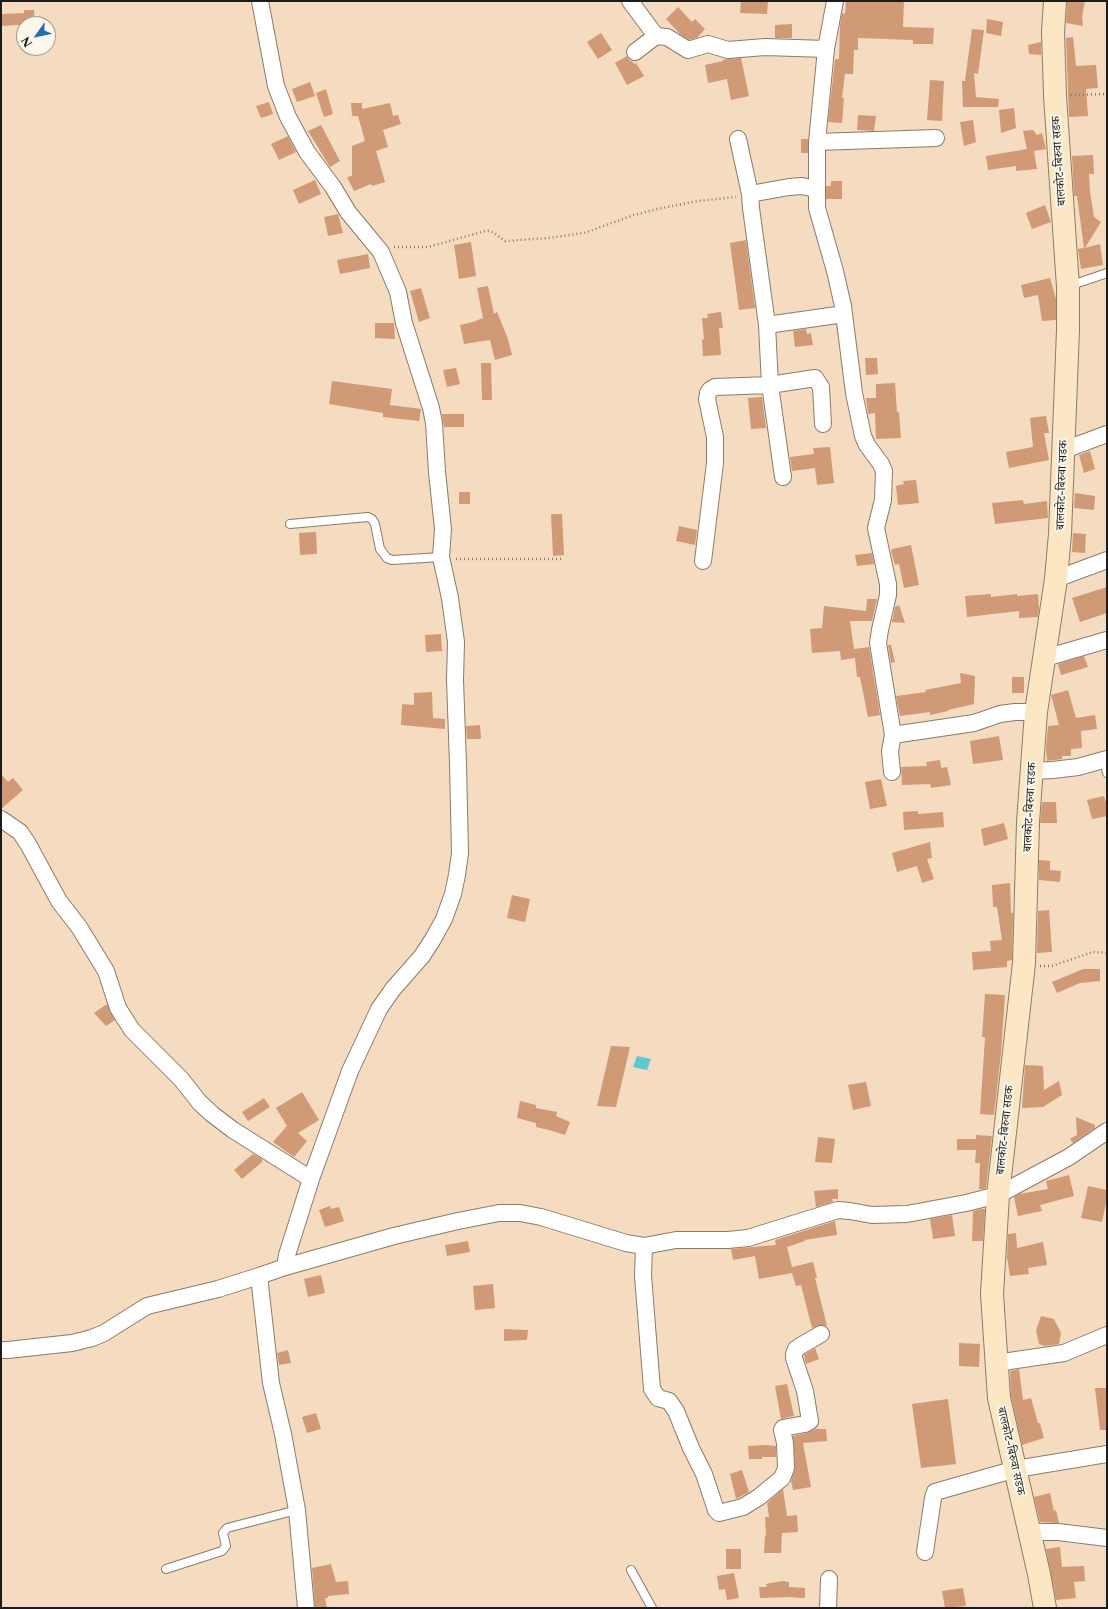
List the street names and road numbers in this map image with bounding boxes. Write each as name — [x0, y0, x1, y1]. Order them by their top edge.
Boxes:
street label: बालकोट-बिरुवा सडक — [1049, 116, 1069, 206]
street label: बालकोट-बिरुवा सडक — [1053, 440, 1071, 530]
street label: बालकोट-बिरुवा सडक — [1020, 762, 1040, 852]
street label: बालकोट-बिरुवा सडक — [993, 1085, 1017, 1175]
street label: बालकोट-बिरुवा सडक — [994, 1406, 1028, 1496]

